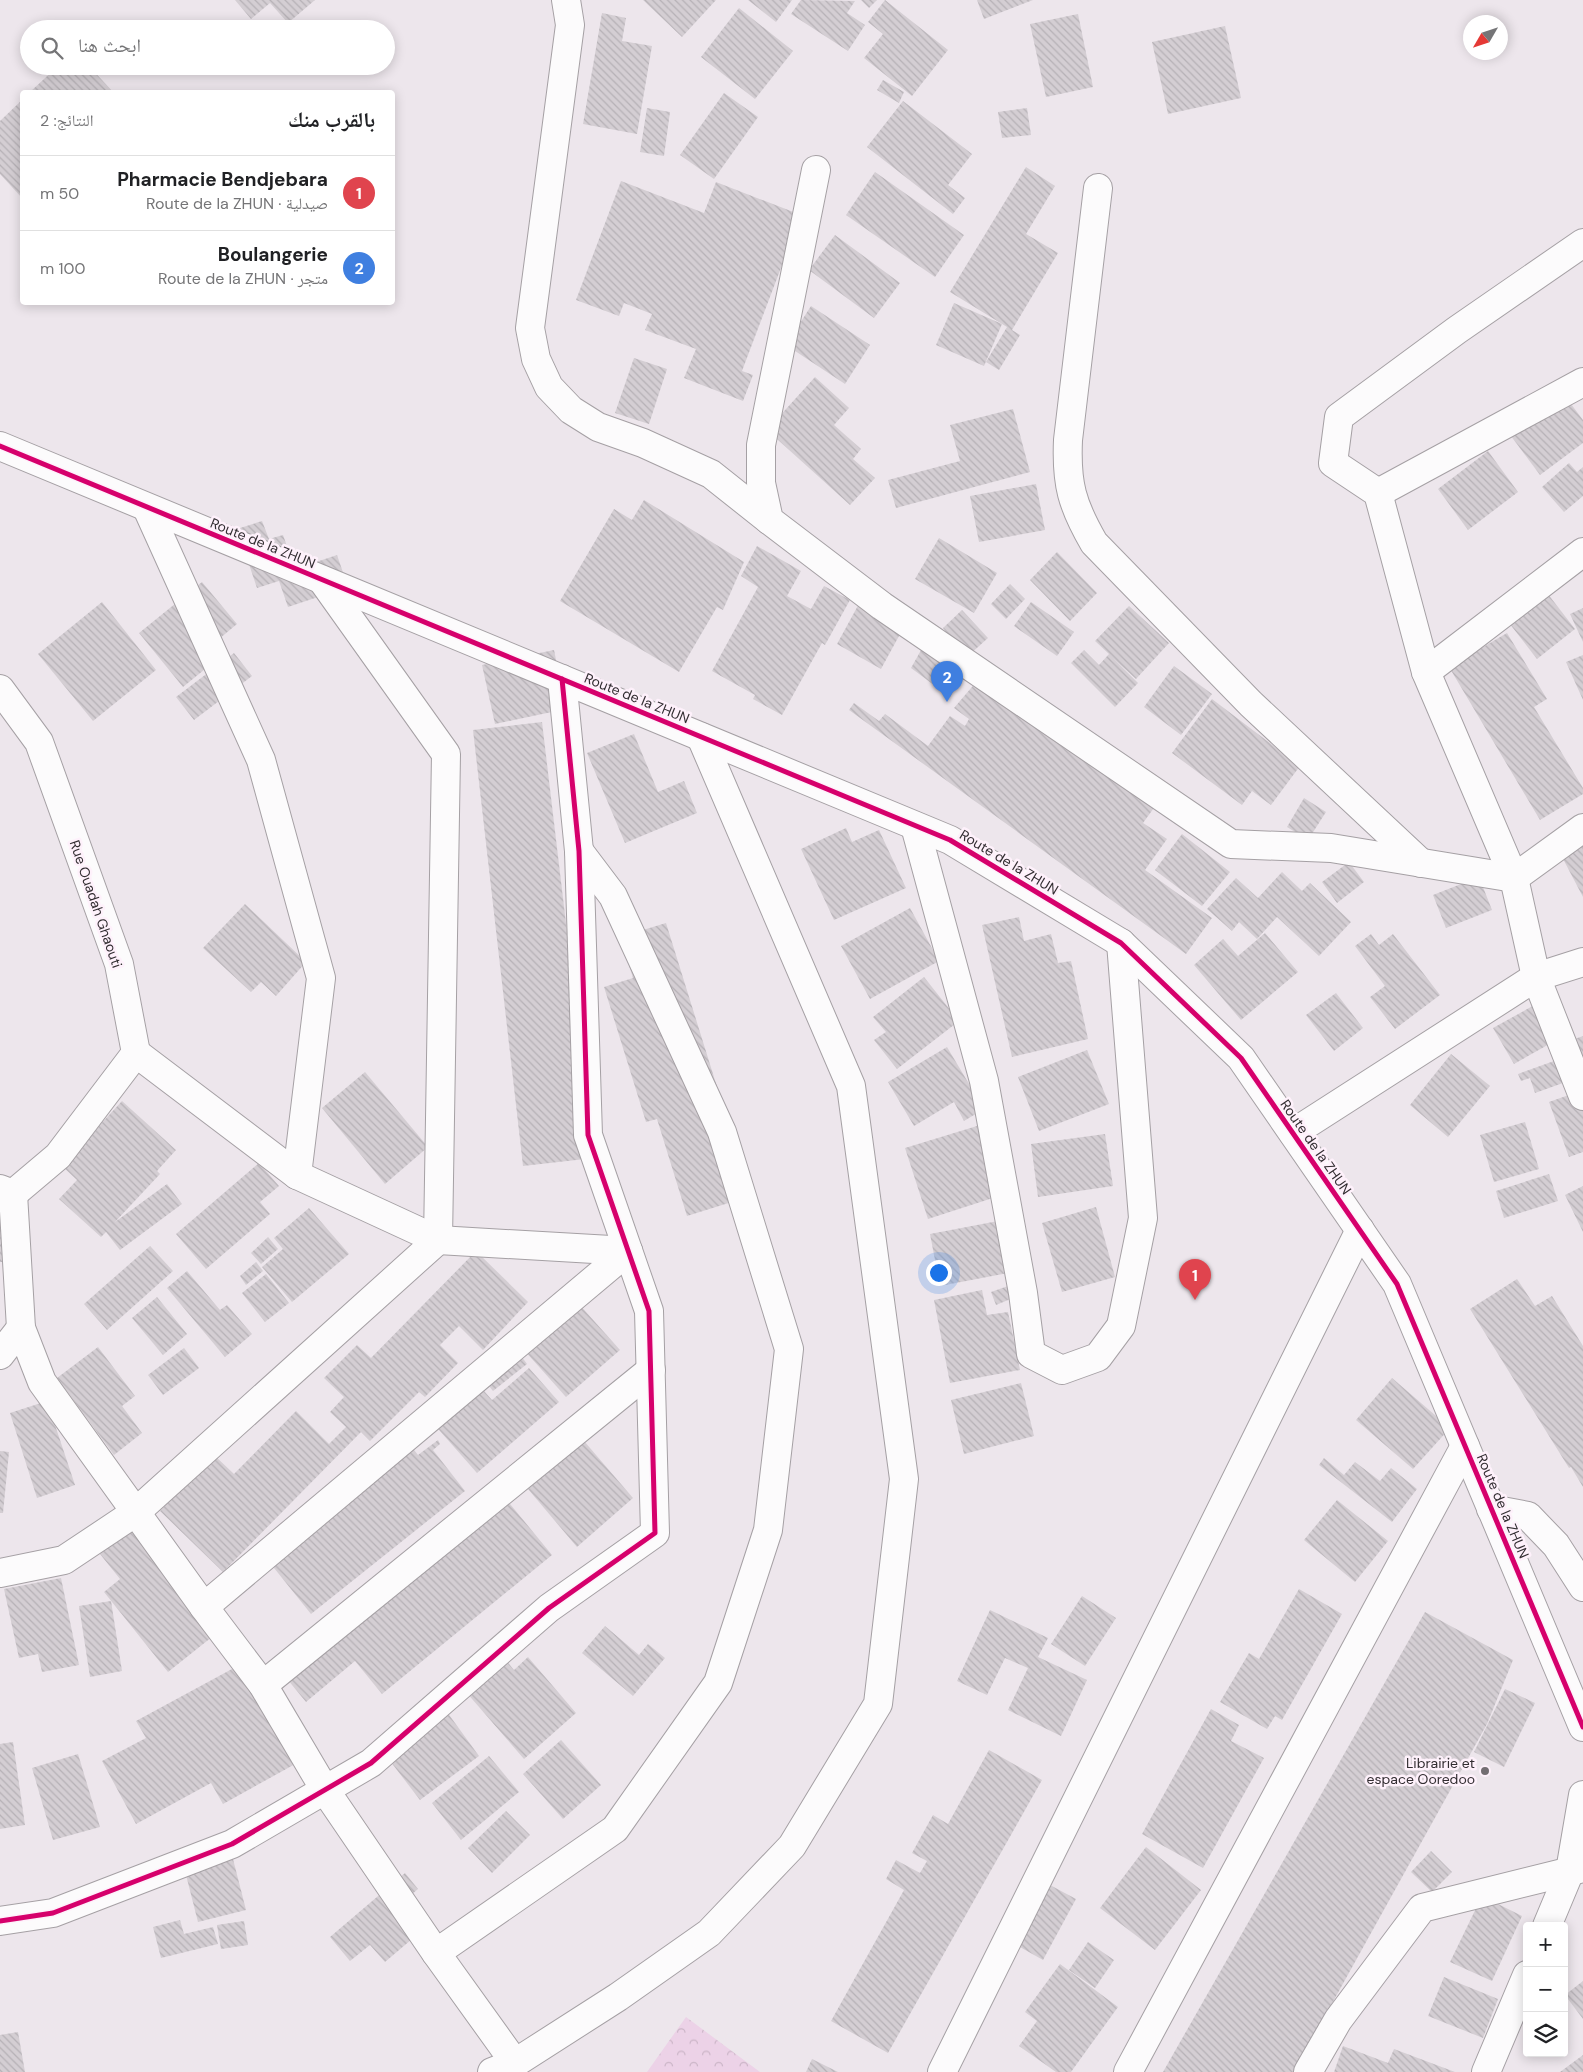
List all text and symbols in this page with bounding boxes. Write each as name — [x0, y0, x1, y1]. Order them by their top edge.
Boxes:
north arrow — [1463, 15, 1508, 60]
search box — [20, 20, 395, 75]
text: ابحث هنا — [78, 33, 141, 58]
icon: search — [38, 34, 66, 62]
text: بالقرب منك — [288, 106, 375, 134]
text: النتائج: 2 — [40, 110, 93, 131]
text: Pharmacie Bendjebara — [117, 167, 328, 192]
text: 50 m — [40, 183, 79, 204]
text: 1 — [356, 183, 362, 204]
text: صيدلية · Route de la ZHUN — [146, 193, 328, 214]
text: Boulangerie — [218, 242, 328, 267]
text: 100 m — [40, 258, 85, 279]
text: 2 — [354, 258, 364, 279]
text: متجر · Route de la ZHUN — [158, 268, 328, 289]
street label: Route de la ZHUN — [208, 514, 318, 572]
pin: 2 — [931, 661, 963, 702]
street label: Route de la ZHUN — [582, 669, 692, 727]
street label: Route de la ZHUN — [956, 825, 1062, 899]
street label: Rue Ouadah Ghaouti — [66, 838, 126, 970]
street label: Route de la ZHUN — [1276, 1096, 1356, 1198]
pin: 1 — [1179, 1259, 1211, 1300]
your location — [926, 1260, 952, 1286]
street label: Route de la ZHUN — [1473, 1451, 1533, 1561]
place label: Librairie et espace Ooredoo — [1367, 1754, 1475, 1788]
marker: Librairie et espace Ooredoo — [1479, 1765, 1491, 1777]
map controls — [1523, 1922, 1568, 2057]
button: + — [1523, 1922, 1568, 1967]
button: − — [1523, 1967, 1568, 2012]
button: layers — [1523, 2012, 1568, 2057]

